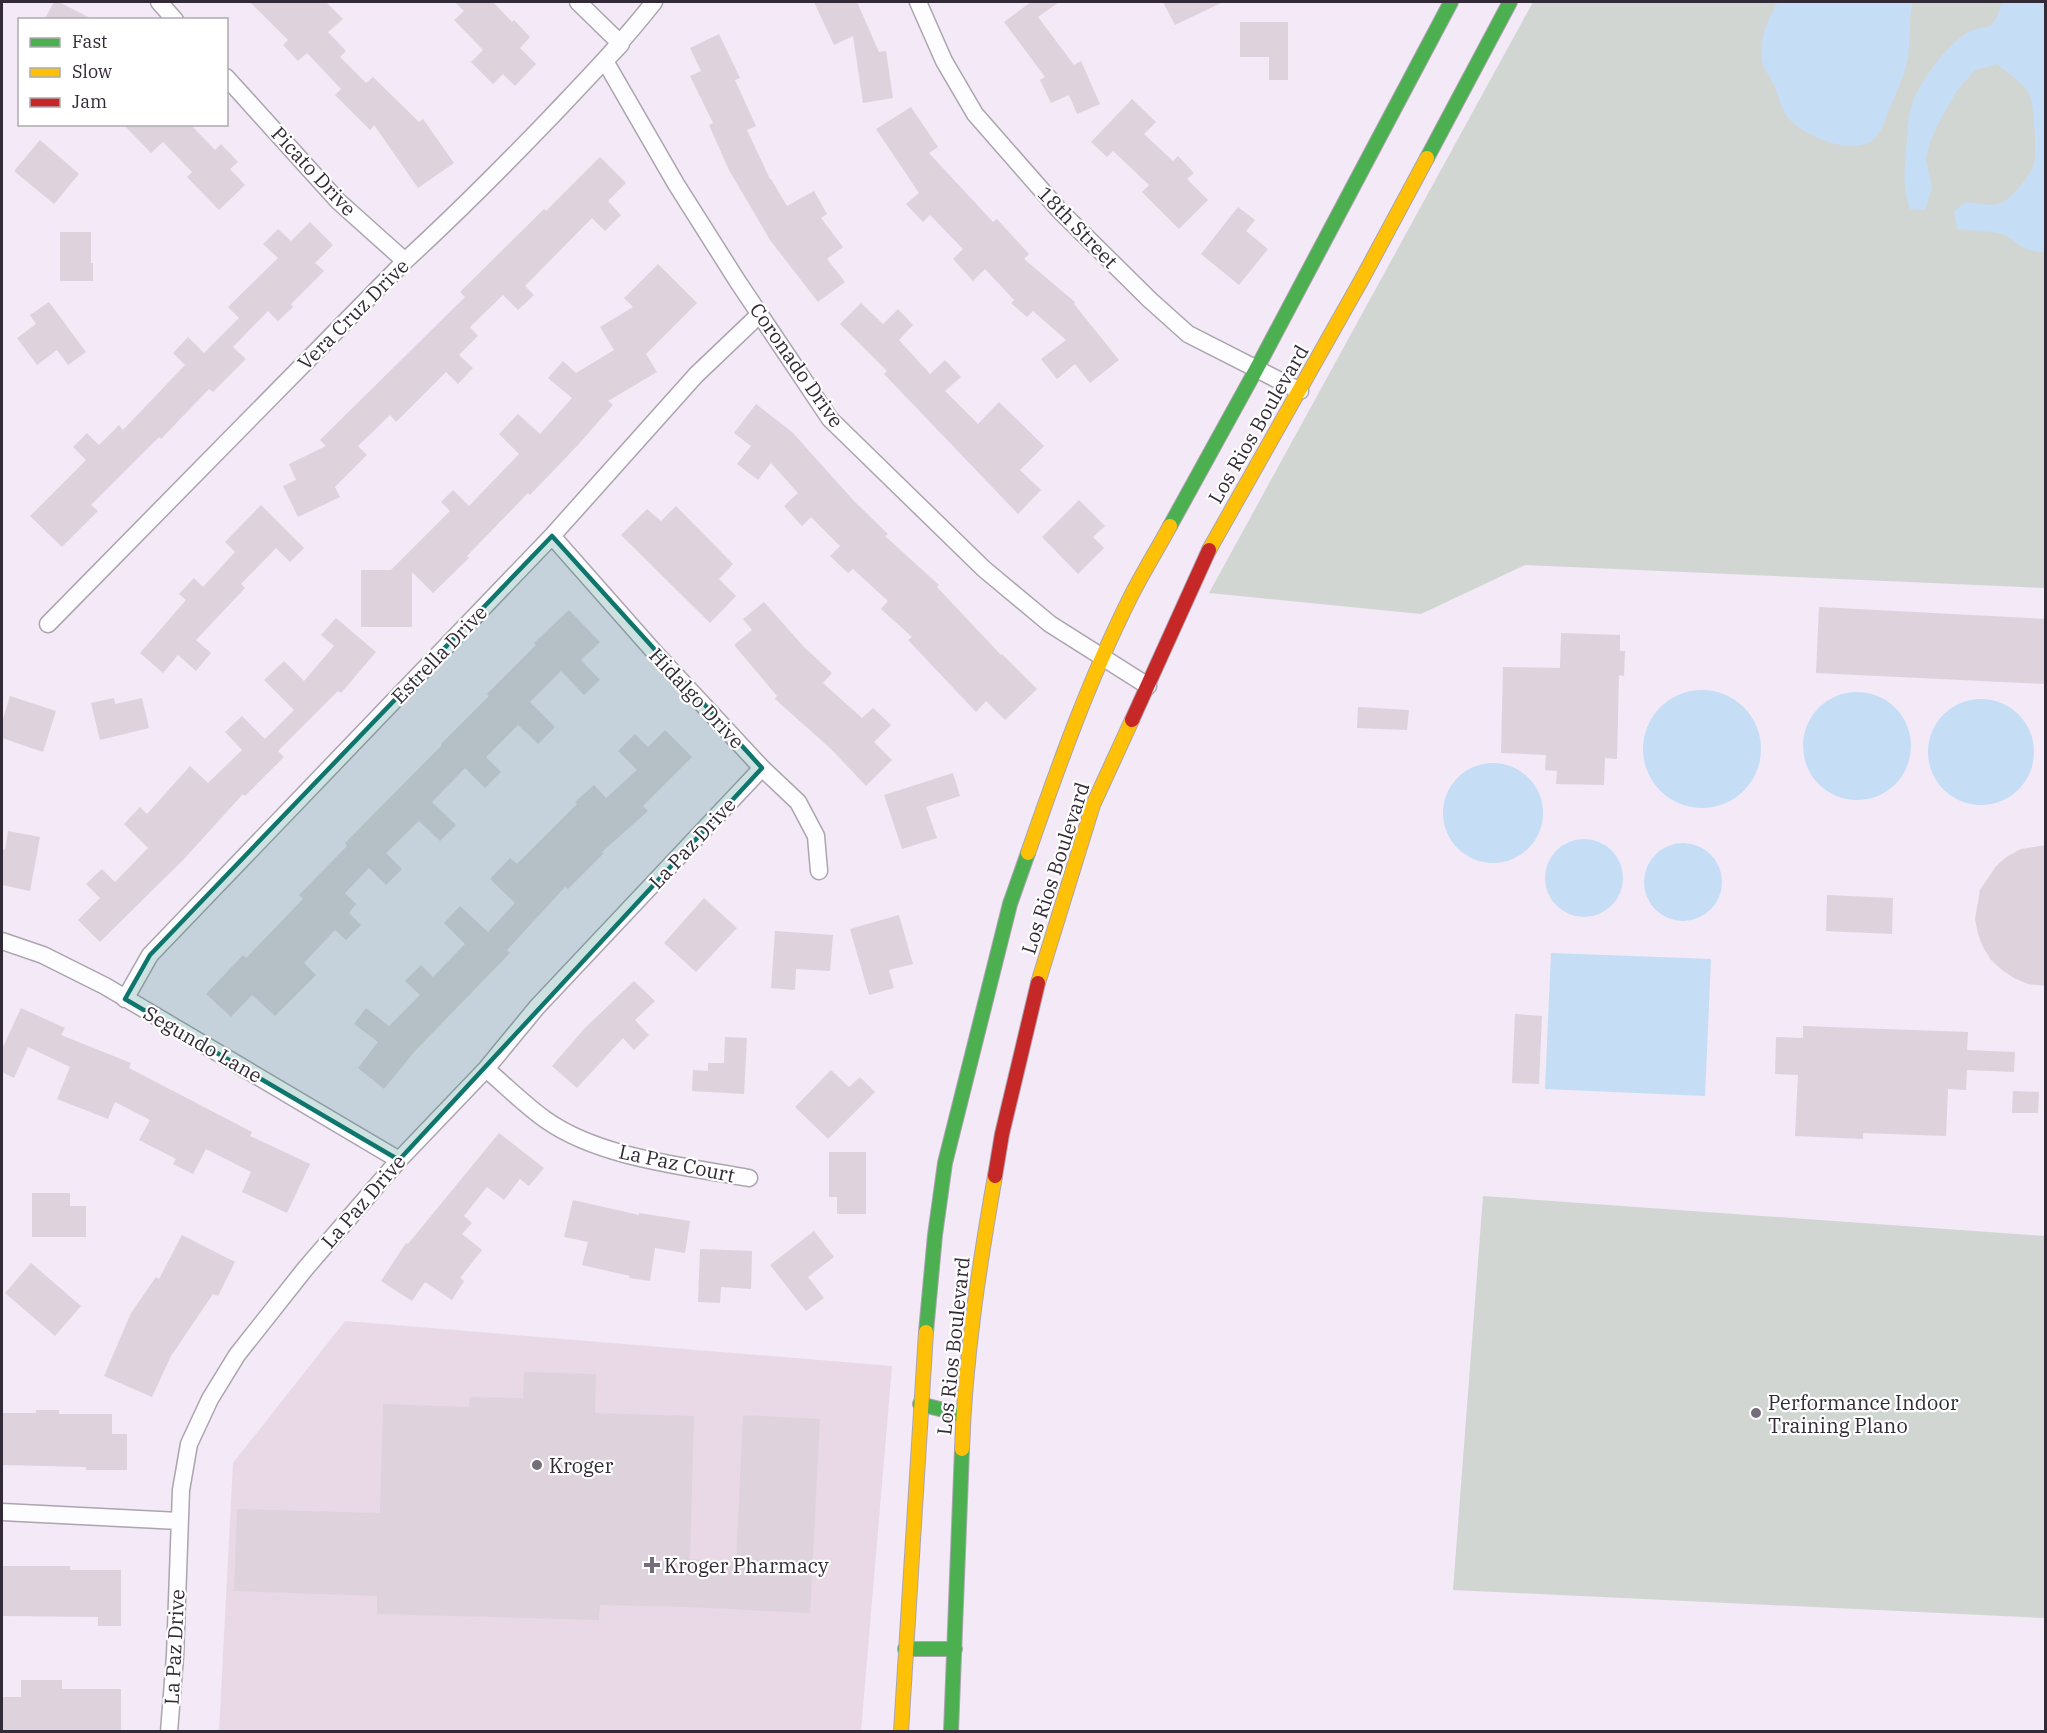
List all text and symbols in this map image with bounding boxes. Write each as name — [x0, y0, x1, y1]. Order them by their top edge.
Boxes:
legend — [18, 18, 228, 126]
text: Fast — [72, 30, 107, 53]
text: Slow — [72, 60, 112, 83]
text: Jam — [72, 90, 107, 113]
street label: Picato Drive — [266, 120, 362, 222]
street label: 18th Street — [1032, 180, 1124, 274]
street label: Vera Cruz Drive — [292, 253, 414, 375]
street label: Coronado Drive — [744, 297, 850, 433]
street label: Los Rios Boulevard — [1202, 340, 1314, 508]
street label: Estrella Drive — [385, 599, 493, 709]
street label: Hidalgo Drive — [643, 642, 751, 754]
street label: Los Rios Boulevard — [1014, 779, 1096, 957]
street label: La Paz Drive — [643, 791, 741, 895]
street label: Segundo Lane — [139, 999, 267, 1089]
street label: La Paz Court — [617, 1138, 737, 1188]
street label: La Paz Drive — [315, 1148, 411, 1254]
street label: Los Rios Boulevard — [930, 1256, 976, 1436]
place label: Performance Indoor Training Plano — [1768, 1389, 1959, 1439]
marker: Performance Indoor Training Plano — [1749, 1406, 1763, 1420]
place label: Kroger — [549, 1452, 614, 1479]
marker: Kroger — [530, 1458, 544, 1472]
place label: Kroger Pharmacy — [664, 1552, 829, 1579]
marker: Kroger Pharmacy — [645, 1558, 659, 1572]
street label: La Paz Drive — [157, 1588, 191, 1706]

